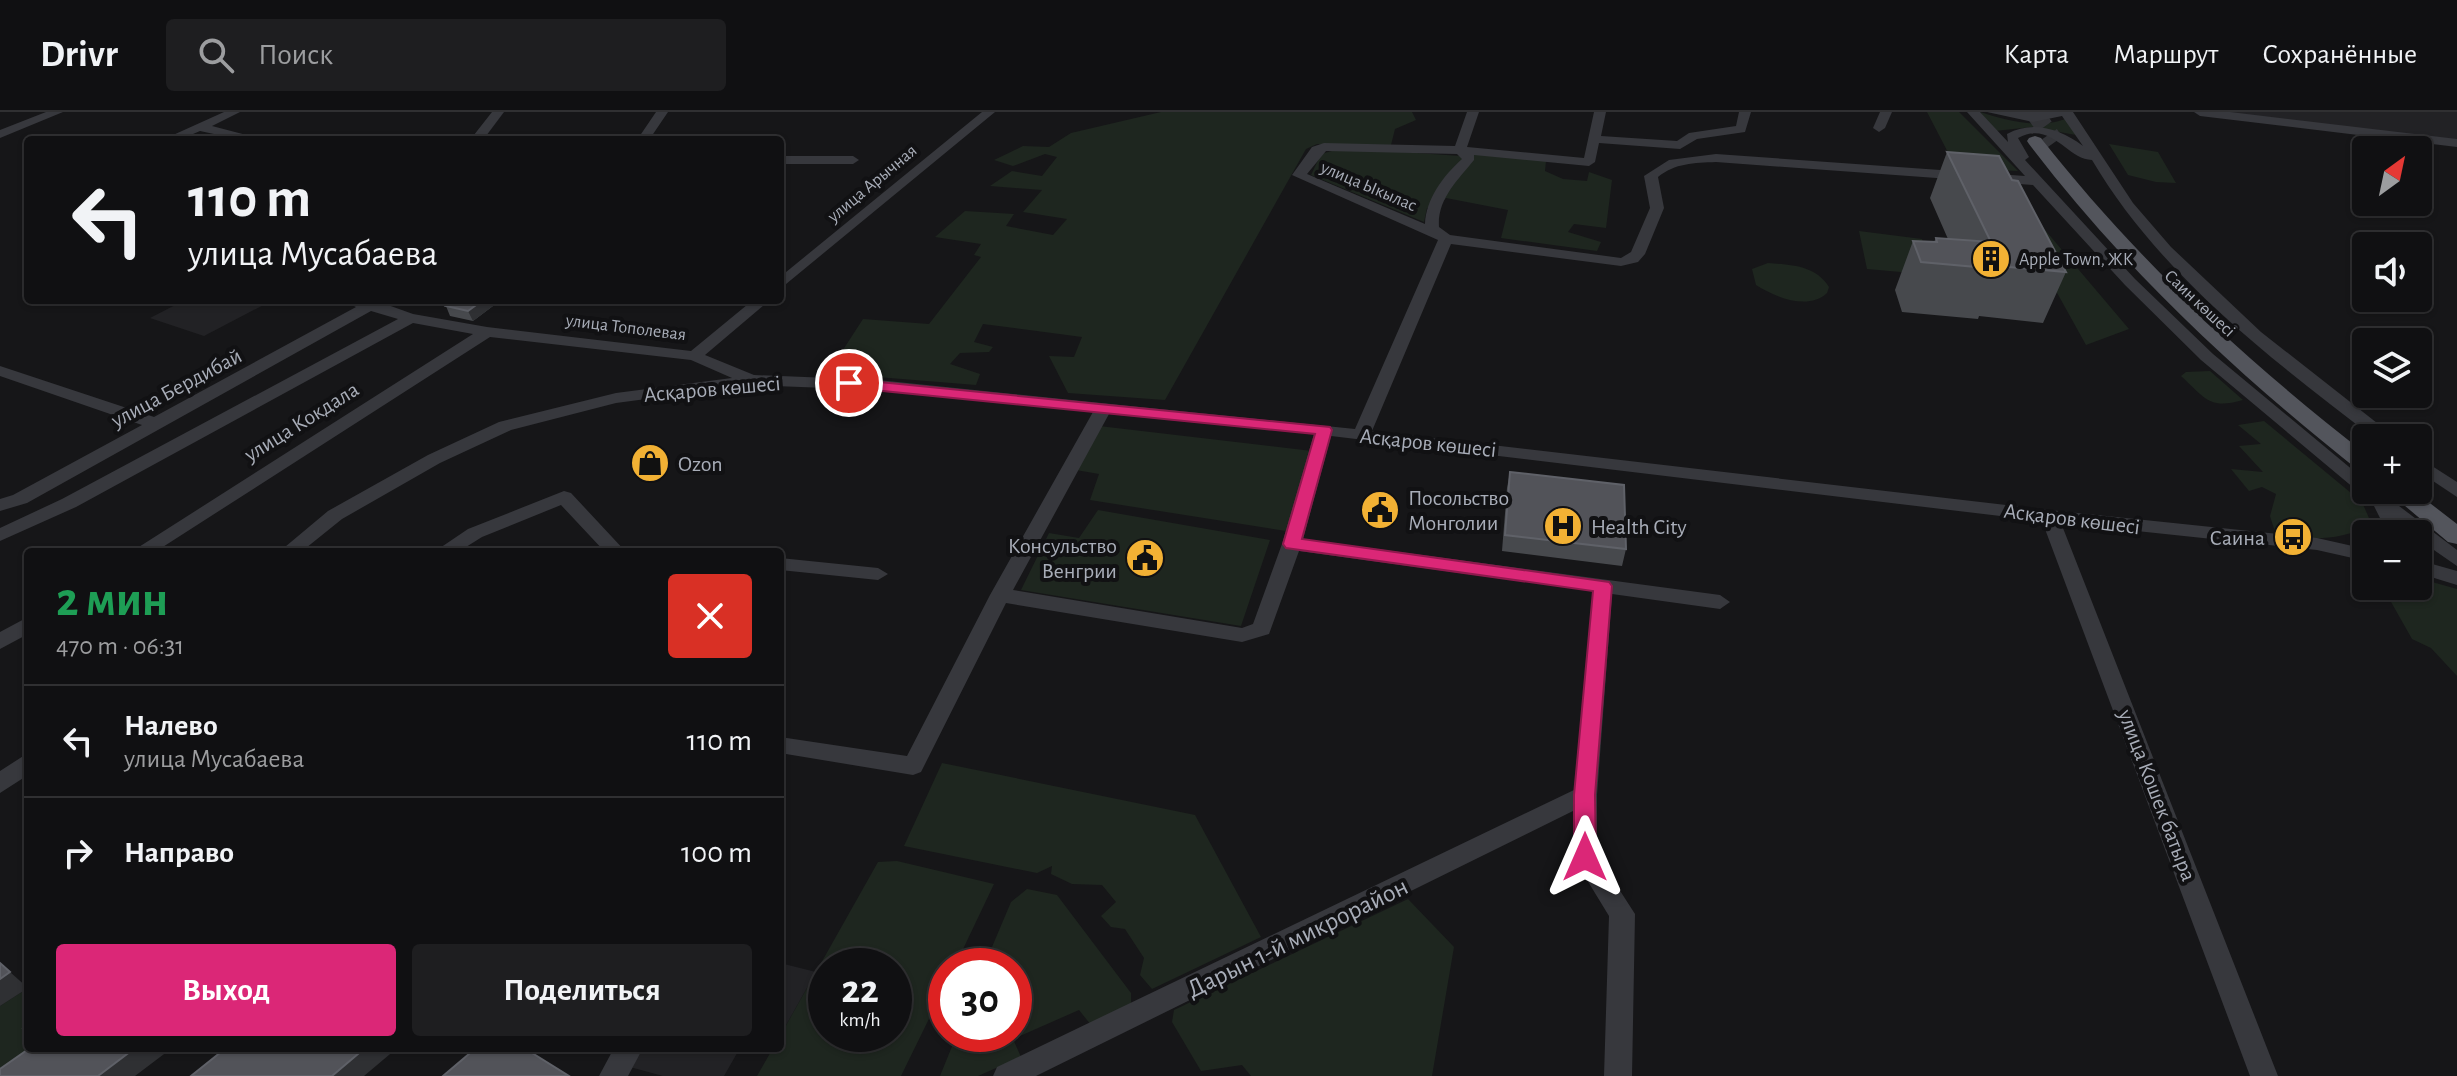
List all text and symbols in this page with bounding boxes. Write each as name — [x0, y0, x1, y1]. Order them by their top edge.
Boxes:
search box — [166, 19, 726, 91]
icon: search — [194, 33, 238, 77]
text: Drivr — [40, 36, 118, 74]
text: Поиск — [258, 40, 333, 70]
text: Карта — [2003, 41, 2069, 69]
text: Маршрут — [2113, 41, 2218, 69]
text: Сохранённые — [2262, 41, 2417, 69]
north arrow — [2352, 136, 2432, 216]
map controls — [2352, 136, 2432, 600]
street label: улица Арычная — [824, 141, 921, 227]
street label: улица Ыкылас — [1317, 158, 1419, 215]
icon: left — [56, 168, 160, 272]
text: 110 m — [188, 171, 311, 227]
button: sound — [2352, 232, 2432, 312]
text: улица Мусабаева — [188, 236, 438, 272]
building icon: Apple Town, ЖК — [1970, 238, 2012, 280]
place label: Apple Town, ЖК — [2019, 251, 2134, 269]
street label: Саин көшесі — [2161, 267, 2238, 341]
street label: улица Тополевая — [564, 312, 687, 344]
button: layers — [2352, 328, 2432, 408]
street label: улица Бердибай — [107, 344, 245, 432]
pin — [815, 349, 883, 417]
icon: arrive — [827, 361, 871, 405]
street label: Асқаров көшесі — [643, 372, 781, 406]
street label: улица Кокдала — [240, 378, 363, 466]
button: + — [2352, 424, 2432, 504]
street label: Асқаров көшесі — [1358, 425, 1497, 461]
shop icon: Ozon — [629, 442, 671, 484]
place label: Ozon — [678, 453, 723, 475]
place label: Посольство Монголии — [1408, 487, 1509, 534]
public building icon: Посольство Монголии — [1359, 489, 1401, 531]
street label: Асқаров көшесі — [2002, 500, 2141, 538]
hospital icon: Health City — [1542, 505, 1584, 547]
place label: Health City — [1591, 516, 1687, 538]
bus stop icon: Саина — [2272, 516, 2314, 558]
button: − — [2352, 520, 2432, 600]
place label: Саина — [2210, 527, 2265, 549]
place label: Консульство Венгрии — [1008, 535, 1117, 582]
public building icon: Консульство Венгрии — [1124, 537, 1166, 579]
button: close — [668, 574, 752, 658]
text: 2 мин — [56, 577, 168, 625]
text: 470 m · 06:31 — [56, 633, 184, 659]
street label: улица Кошек батыра — [2114, 706, 2200, 884]
text: Налево — [124, 711, 218, 741]
icon: left — [56, 719, 100, 763]
text: 110 m — [687, 726, 752, 756]
text: улица Мусабаева — [124, 746, 304, 772]
position arrow — [1543, 815, 1627, 899]
icon: right — [56, 831, 100, 875]
text: Направо — [124, 838, 234, 868]
text: 100 m — [681, 838, 752, 868]
street label: Дарын 1-й микрорайон — [1183, 873, 1412, 1003]
button: Выход — [56, 944, 396, 1036]
button: Поделиться — [412, 944, 752, 1036]
speed limit sign: 30 — [928, 948, 1032, 1052]
text: 22 — [841, 970, 879, 1010]
text: km/h — [839, 1010, 881, 1030]

